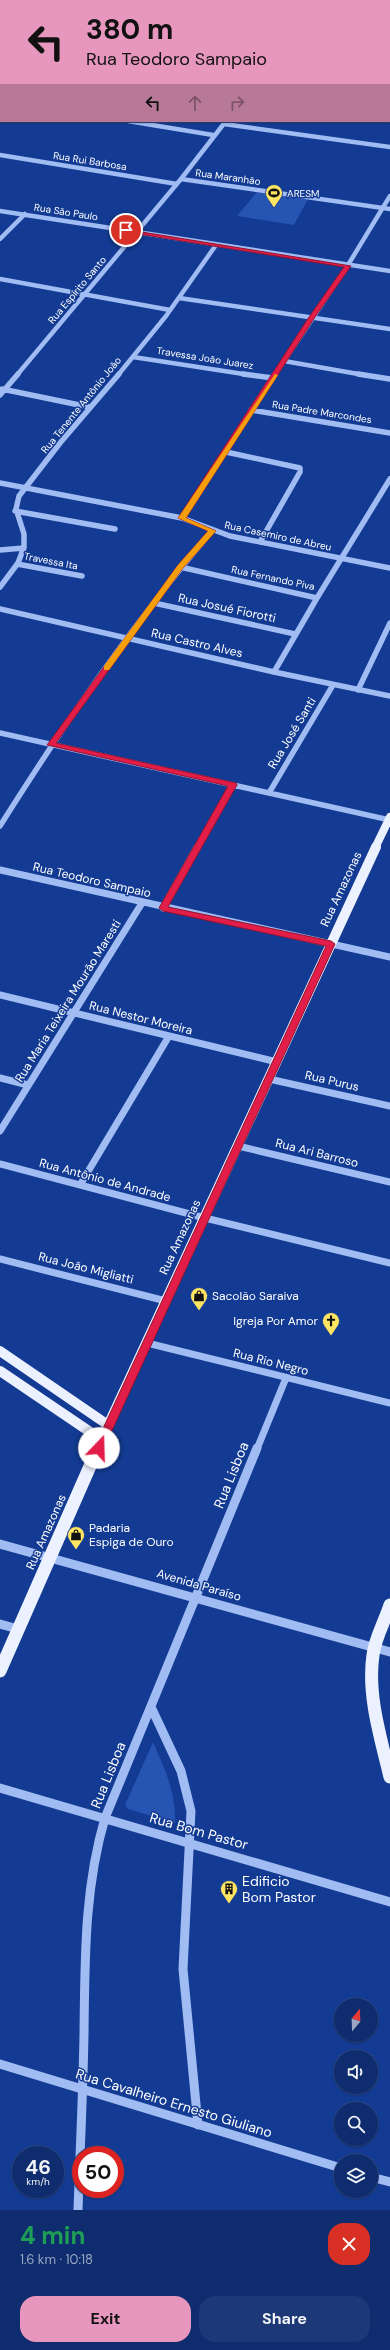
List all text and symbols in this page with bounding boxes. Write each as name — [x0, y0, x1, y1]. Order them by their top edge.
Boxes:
text: 380 m — [86, 11, 173, 48]
icon: left — [20, 16, 72, 68]
text: Rua Teodoro Sampaio — [86, 47, 267, 71]
icon: left — [142, 92, 164, 114]
icon: ahead — [184, 92, 206, 114]
icon: right — [226, 92, 248, 114]
street label: Rua Rui Barbosa — [52, 149, 128, 173]
street label: Rua Maranhão — [195, 166, 261, 188]
sports icon: ARESM — [264, 183, 284, 208]
place label: ARESM — [287, 187, 319, 200]
street label: Rua São Paulo — [33, 201, 99, 223]
pin — [109, 213, 143, 247]
icon: arrive — [115, 219, 137, 241]
street label: Rua Espírito Santo — [45, 254, 109, 326]
street label: Travessa João Juarez — [156, 344, 255, 372]
street label: Rua Tenente Antônio João — [38, 354, 124, 456]
street label: Rua Padre Marcondes — [271, 398, 373, 426]
street label: Rua Casemiro de Abreu — [223, 518, 333, 554]
street label: Travessa Ita — [23, 549, 79, 573]
street label: Rua Fernando Piva — [230, 563, 316, 593]
street label: Rua Josué Fiorotti — [177, 590, 277, 626]
street label: Rua Castro Alves — [150, 625, 244, 661]
street label: Rua José Santi — [264, 694, 320, 772]
street label: Rua Amazonas — [317, 849, 365, 929]
street label: Rua Teodoro Sampaio — [31, 859, 153, 901]
street label: Rua Maria Teixeira Mourão Maresti — [11, 917, 125, 1085]
street label: Rua Nestor Moreira — [88, 997, 194, 1039]
street label: Rua Purus — [303, 1067, 361, 1095]
street label: Rua Ari Barroso — [274, 1135, 360, 1171]
street label: Rua Antônio de Andrade — [37, 1155, 173, 1205]
street label: Rua Amazonas — [156, 1197, 204, 1277]
street label: Rua João Migliatti — [37, 1248, 135, 1288]
shop icon: Sacolão Saraiva — [189, 1286, 209, 1311]
place label: Sacolão Saraiva — [212, 1288, 299, 1304]
church icon: Igreja Por Amor — [321, 1311, 341, 1336]
place label: Igreja Por Amor — [233, 1313, 319, 1329]
street label: Rua Rio Negro — [232, 1345, 310, 1379]
position arrow — [78, 1427, 120, 1469]
street label: Rua Lisboa — [210, 1439, 252, 1511]
street label: Rua Amazonas — [22, 1492, 70, 1572]
place label: Padaria Espiga de Ouro — [89, 1520, 174, 1550]
shop icon: Padaria Espiga de Ouro — [66, 1525, 86, 1550]
street label: Avenida Paraíso — [155, 1565, 243, 1605]
street label: Rua Lisboa — [87, 1739, 129, 1811]
street label: Rua Bom Pastor — [148, 1808, 250, 1854]
place label: Edificio Bom Pastor — [242, 1872, 316, 1906]
building icon: Edificio Bom Pastor — [219, 1879, 239, 1904]
north arrow — [334, 1998, 378, 2042]
map controls — [334, 1998, 378, 2198]
button: sound — [334, 2050, 378, 2094]
street label: Rua Cavalheiro Ernesto Giuliano — [73, 2064, 275, 2142]
button: search — [334, 2102, 378, 2146]
speed limit sign: 50 — [72, 2146, 124, 2198]
text: 46 — [25, 2154, 51, 2180]
button: layers — [334, 2154, 378, 2198]
text: km/h — [26, 2175, 50, 2188]
text: 4 min — [20, 2220, 85, 2251]
button: close — [328, 2223, 370, 2265]
text: 1.6 km · 10:18 — [20, 2251, 93, 2268]
button: Exit — [20, 2296, 191, 2342]
button: Share — [199, 2296, 370, 2342]

